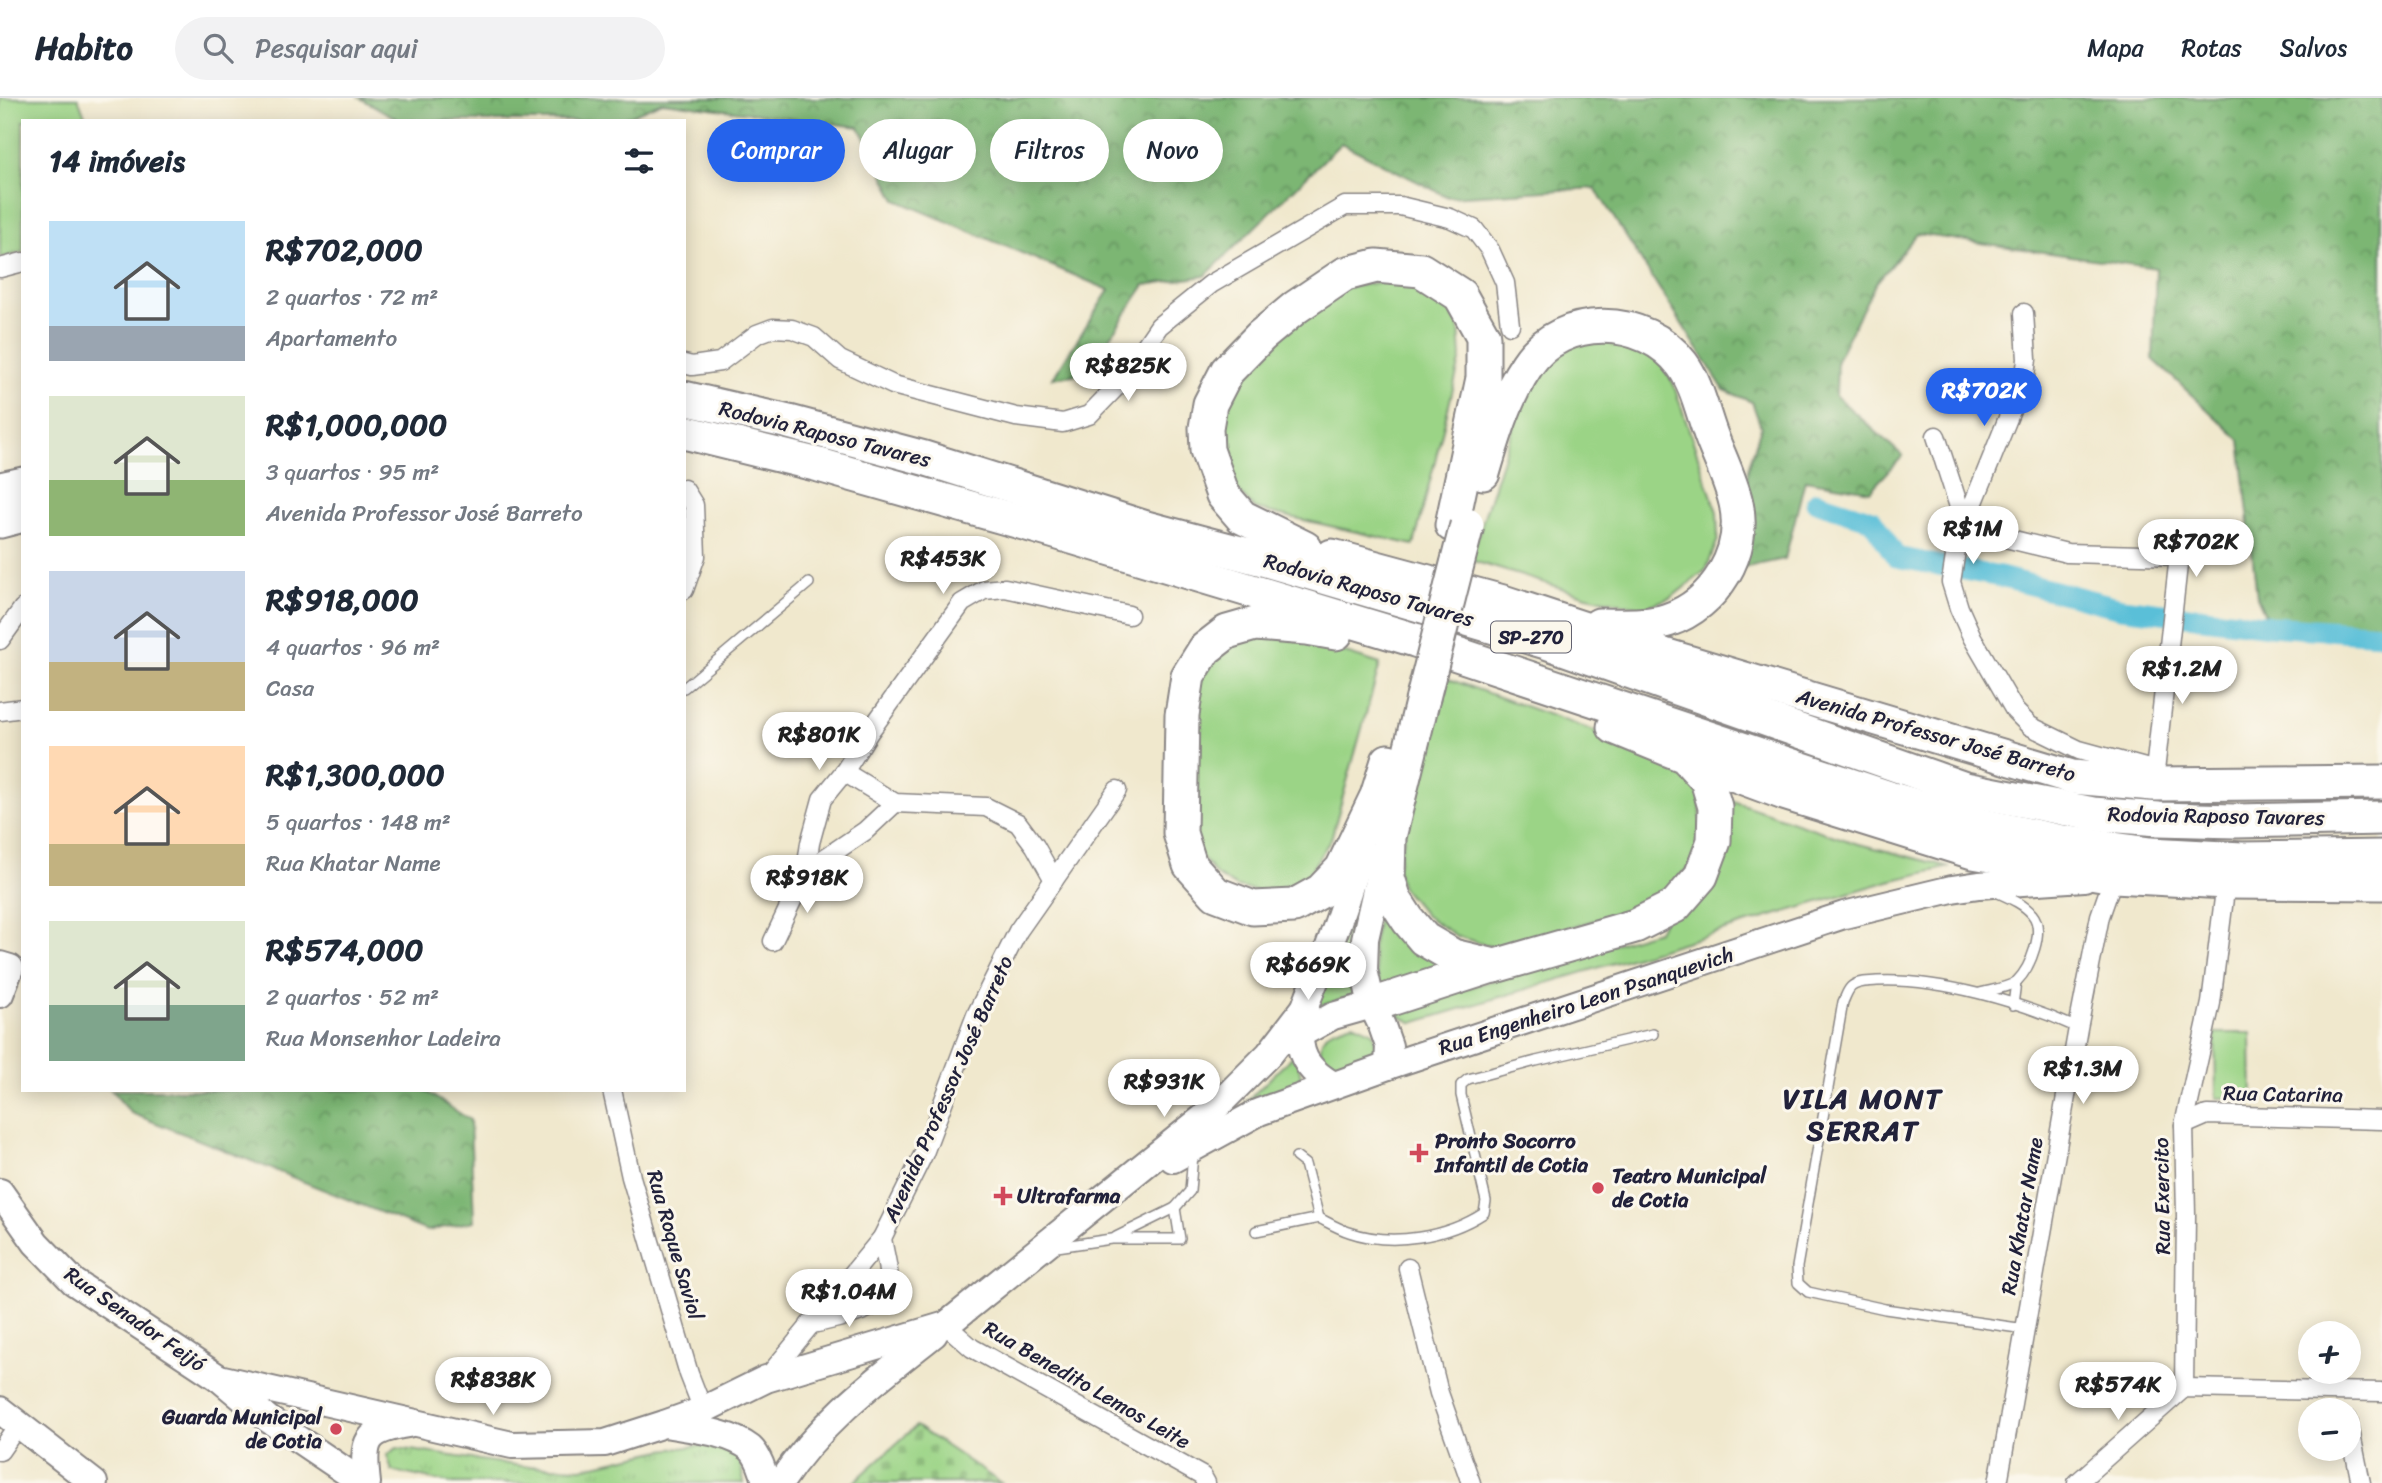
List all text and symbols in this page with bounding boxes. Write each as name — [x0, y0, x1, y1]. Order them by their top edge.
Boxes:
search box — [175, 17, 665, 80]
text: Habito — [35, 19, 133, 77]
text: Pesquisar aqui — [255, 25, 418, 71]
text: Mapa — [2087, 27, 2144, 69]
text: Rotas — [2182, 27, 2242, 69]
text: Salvos — [2280, 27, 2347, 69]
icon: search — [199, 29, 237, 67]
chip: Comprar — [707, 119, 845, 182]
chip: Alugar — [859, 119, 976, 182]
chip: Filtros — [990, 119, 1109, 182]
chip: Novo — [1123, 119, 1223, 182]
text: 14 imóveis — [49, 134, 185, 188]
icon: filters — [620, 142, 658, 180]
text: R$702,000 — [266, 223, 423, 277]
icon: home — [105, 249, 189, 333]
text: 2 quartos · 72 m² — [266, 277, 438, 318]
text: Apartamento — [266, 318, 397, 359]
pin: R$825K — [1071, 344, 1185, 403]
text: R$825K — [1086, 345, 1170, 386]
pin: R$702K — [1927, 368, 2041, 428]
text: R$702K — [1942, 370, 2026, 411]
street label: Rodovia Raposo Tavares — [715, 389, 935, 479]
text: R$1,000,000 — [266, 398, 447, 452]
icon: home — [105, 424, 189, 508]
text: 3 quartos · 95 m² — [266, 452, 439, 493]
text: Avenida Professor José Barreto — [266, 493, 583, 534]
pin: R$1M — [1932, 506, 2014, 566]
text: R$1M — [1944, 508, 2002, 549]
pin: R$702K — [2139, 519, 2253, 579]
text: R$702K — [2154, 521, 2238, 562]
pin: R$453K — [886, 536, 1000, 596]
text: R$453K — [901, 538, 985, 579]
street label: Rodovia Raposo Tavares — [1259, 542, 1479, 638]
text: R$918,000 — [266, 573, 419, 627]
icon: home — [105, 599, 189, 683]
road number: SP-270 — [1491, 622, 1571, 652]
text: 4 quartos · 96 m² — [266, 627, 440, 668]
pin: R$1.2M — [2125, 646, 2239, 706]
text: R$1.2M — [2142, 648, 2222, 689]
text: Casa — [266, 668, 314, 709]
street label: Avenida Professor José Barreto — [1791, 677, 2080, 793]
pin: R$801K — [762, 712, 876, 772]
text: R$801K — [778, 714, 860, 755]
text: R$1,300,000 — [266, 748, 445, 802]
icon: home — [105, 774, 189, 858]
street label: Rodovia Raposo Tavares — [2107, 795, 2325, 837]
text: 5 quartos · 148 m² — [266, 802, 451, 843]
text: Rua Khatar Name — [266, 843, 441, 884]
pin: R$918K — [750, 856, 864, 915]
text: R$918K — [766, 857, 848, 898]
text: R$574,000 — [266, 923, 424, 977]
street label: Rua Engenheiro Leon Psanquevich — [1433, 935, 1739, 1067]
pin: R$669K — [1251, 942, 1365, 1002]
text: R$669K — [1266, 944, 1350, 985]
icon: home — [105, 949, 189, 1033]
street label: Avenida Professor José Barreto — [871, 949, 1024, 1230]
text: 2 quartos · 52 m² — [266, 977, 439, 1018]
text: Rua Monsenhor Ladeira — [266, 1018, 501, 1059]
pin: R$1.3M — [2026, 1046, 2140, 1106]
text: R$1.3M — [2044, 1048, 2122, 1089]
pin: R$931K — [1107, 1060, 1221, 1119]
text: R$931K — [1124, 1061, 1204, 1102]
district label: VILA MONT SERRAT — [1783, 1074, 1944, 1155]
street label: Rua Catarina — [2223, 1074, 2344, 1114]
place label: Pronto Socorro Infantil de Cotia — [1434, 1122, 1589, 1184]
street label: Rua Khatar Name — [1989, 1134, 2055, 1298]
street label: Rua Exercito — [2142, 1137, 2182, 1255]
marker: Pronto Socorro Infantil de Cotia — [1409, 1143, 1429, 1163]
place label: Teatro Municipal de Cotia — [1612, 1157, 1767, 1219]
street label: Rua Roque Saviol — [635, 1165, 715, 1326]
place label: Ultrafarma — [1017, 1177, 1121, 1215]
marker: Teatro Municipal de Cotia — [1590, 1180, 1606, 1196]
marker: Ultrafarma — [995, 1188, 1011, 1204]
street label: Rua Senador Feijó — [56, 1256, 214, 1382]
pin: R$1.04M — [784, 1270, 914, 1329]
text: R$1.04M — [802, 1271, 896, 1312]
street label: Rua Benedito Lemos Leite — [976, 1310, 1198, 1460]
map controls — [2298, 1321, 2361, 1461]
button: + — [2298, 1321, 2361, 1384]
pin: R$838K — [436, 1358, 550, 1417]
text: R$838K — [451, 1359, 535, 1400]
pin: R$574K — [2061, 1362, 2175, 1422]
text: R$574K — [2076, 1364, 2161, 1405]
place label: Guarda Municipal de Cotia — [161, 1398, 323, 1460]
button: − — [2298, 1398, 2361, 1461]
marker: Guarda Municipal de Cotia — [328, 1421, 344, 1437]

